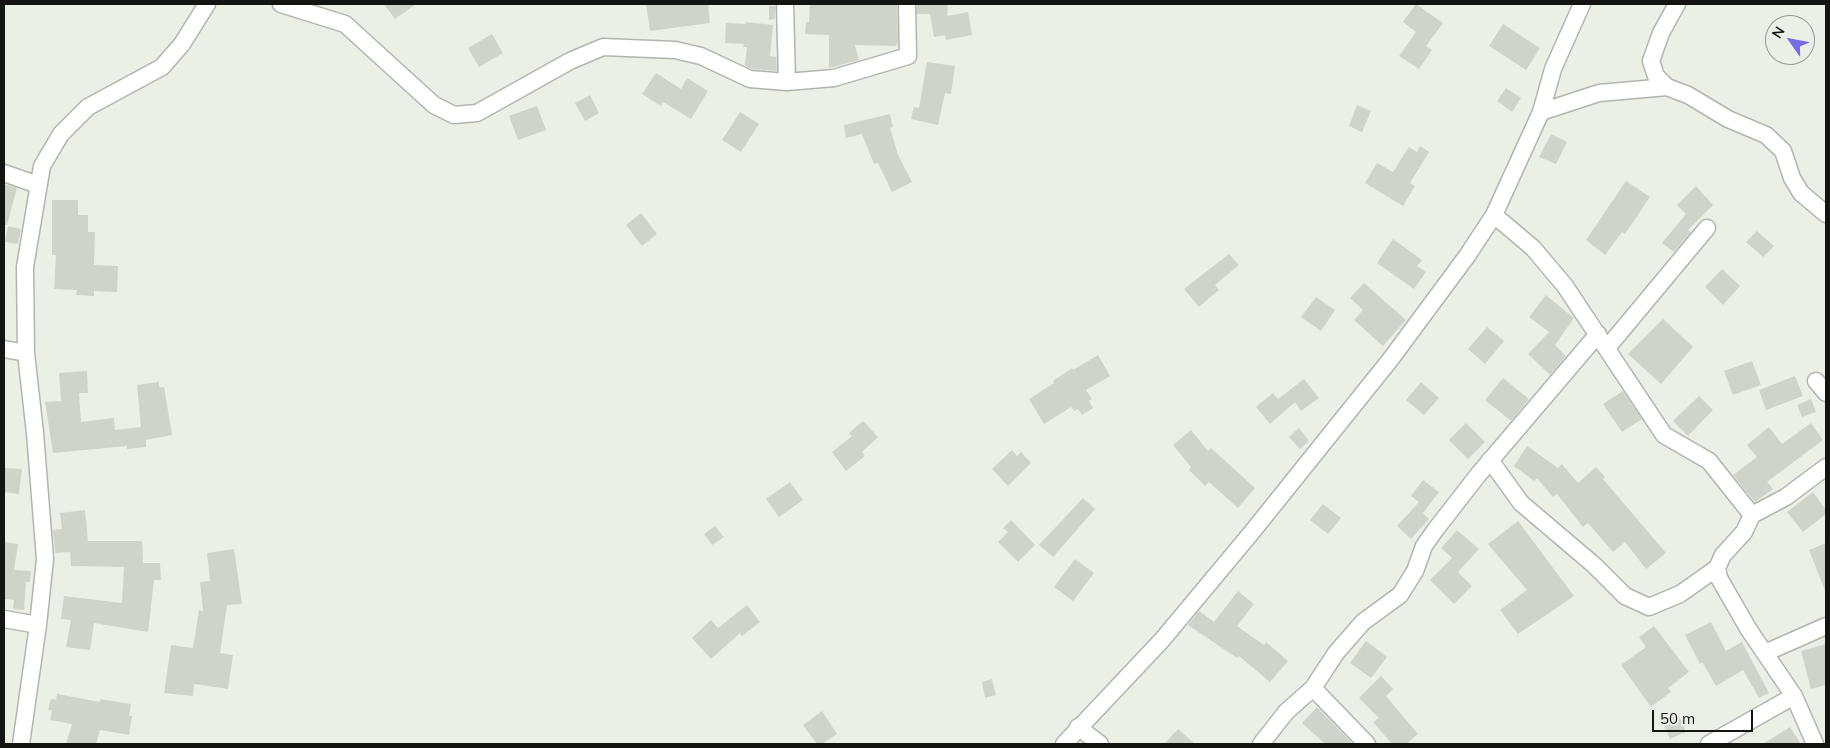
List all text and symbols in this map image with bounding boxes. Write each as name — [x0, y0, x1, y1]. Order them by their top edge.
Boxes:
north arrow — [1765, 15, 1815, 65]
text: N — [1768, 23, 1789, 42]
scale bar — [1655, 700, 1756, 732]
text: 50 m — [1660, 709, 1695, 728]

